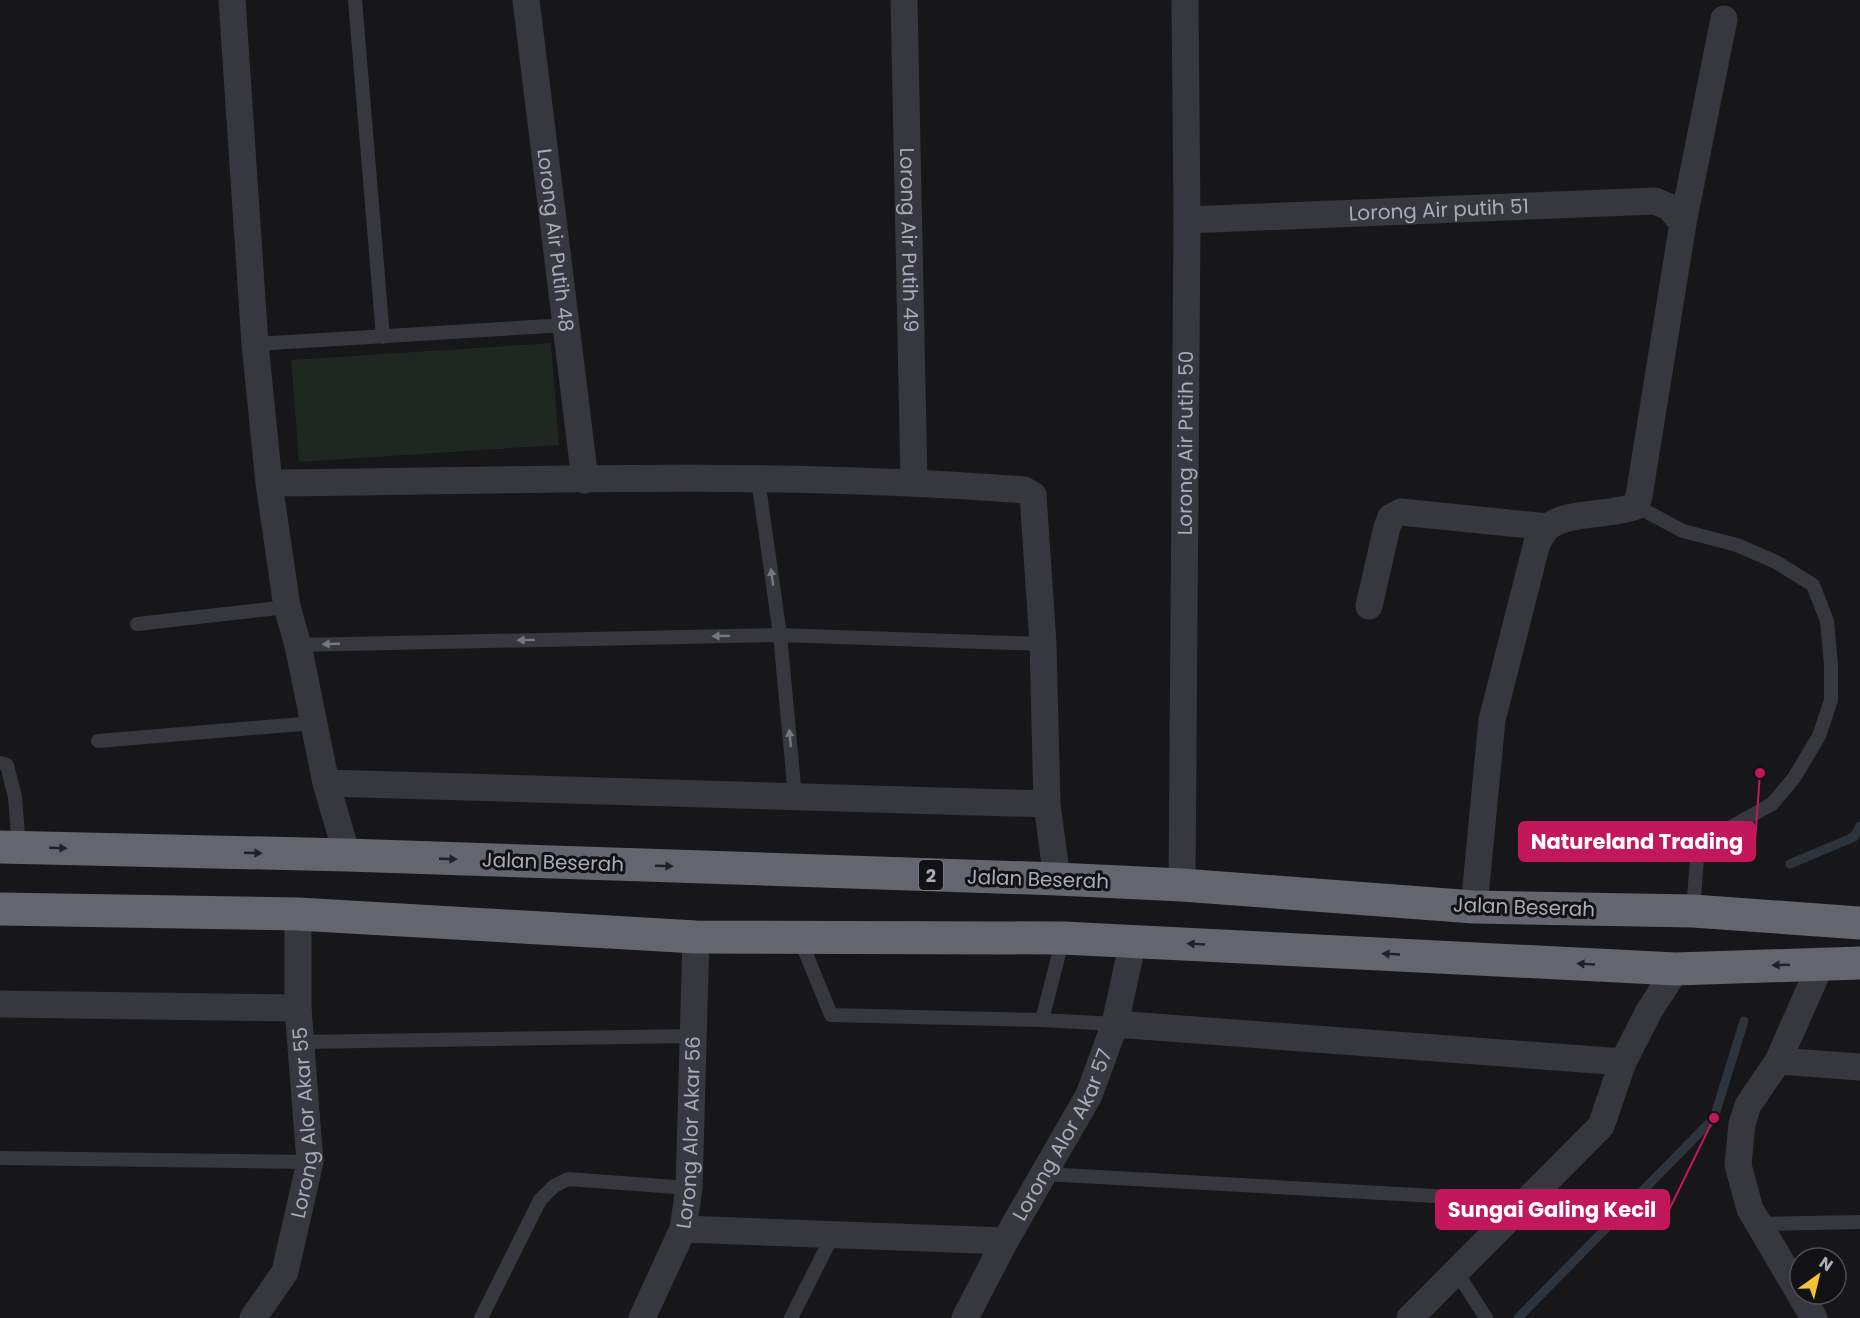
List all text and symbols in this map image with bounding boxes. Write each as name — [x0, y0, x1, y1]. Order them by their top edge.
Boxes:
street label: Lorong Air Putih 48 — [530, 147, 581, 334]
street label: Lorong Air Putih 49 — [893, 147, 925, 333]
street label: Lorong Air putih 51 — [1348, 192, 1529, 227]
street label: Lorong Air Putih 50 — [1171, 351, 1200, 535]
one-way arrow — [767, 568, 776, 587]
one-way arrow — [712, 631, 731, 641]
one-way arrow — [517, 635, 536, 645]
one-way arrow — [322, 639, 341, 649]
one-way arrow — [785, 728, 795, 747]
callout: Natureland Trading — [1519, 822, 1755, 861]
text: Natureland Trading — [1531, 827, 1743, 856]
one-way arrow — [49, 843, 68, 853]
street label: Jalan Beserah — [482, 846, 624, 878]
one-way arrow — [244, 848, 263, 858]
one-way arrow — [439, 854, 458, 863]
road number: 2 — [919, 860, 943, 890]
one-way arrow — [655, 861, 674, 871]
street label: Jalan Beserah — [967, 863, 1109, 895]
street label: Jalan Beserah — [1453, 891, 1595, 923]
one-way arrow — [1187, 940, 1206, 949]
one-way arrow — [1381, 950, 1400, 959]
one-way arrow — [1576, 960, 1595, 969]
one-way arrow — [1771, 960, 1790, 970]
street label: Lorong Alor Akar 55 — [284, 1026, 324, 1221]
street label: Lorong Alor Akar 56 — [669, 1036, 707, 1230]
street label: Lorong Alor Akar 57 — [1006, 1045, 1119, 1226]
callout: Sungai Galing Kecil — [1436, 1190, 1669, 1229]
text: Sungai Galing Kecil — [1448, 1195, 1656, 1224]
north arrow — [1788, 1246, 1848, 1306]
text: N — [1815, 1251, 1838, 1277]

